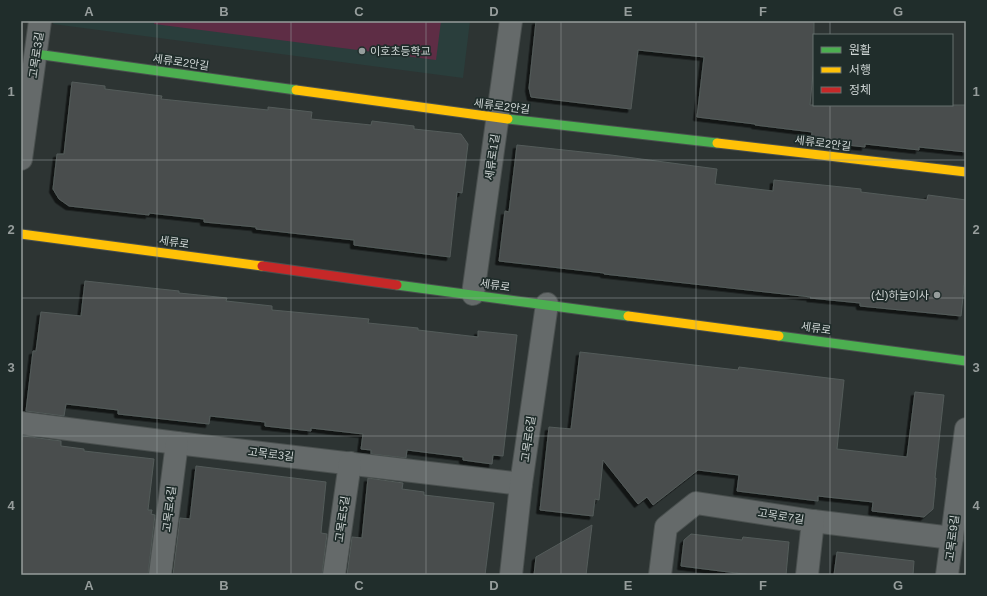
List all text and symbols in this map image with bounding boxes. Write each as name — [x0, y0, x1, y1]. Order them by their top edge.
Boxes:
text: A — [84, 4, 94, 19]
text: B — [219, 4, 229, 19]
text: C — [354, 4, 364, 19]
text: D — [489, 4, 499, 19]
text: E — [624, 4, 633, 19]
text: F — [759, 4, 767, 19]
text: G — [893, 4, 903, 19]
street label: 고목로3길 — [27, 31, 45, 79]
legend — [813, 34, 953, 106]
text: 원활 — [849, 43, 871, 57]
place label: 이호초등학교 — [370, 45, 431, 57]
marker: 이호초등학교 — [357, 46, 367, 56]
street label: 세류로2안길 — [152, 52, 210, 72]
text: 서행 — [849, 63, 871, 77]
text: 정체 — [849, 83, 871, 97]
text: 1 — [7, 84, 15, 99]
text: 1 — [972, 84, 980, 99]
street label: 세류로2안길 — [473, 97, 531, 115]
street label: 세류로1길 — [483, 133, 501, 181]
street label: 세류로2안길 — [794, 134, 852, 152]
text: 2 — [7, 222, 15, 237]
text: 2 — [972, 222, 980, 237]
street label: 세류로 — [158, 234, 190, 250]
street label: 세류로 — [479, 277, 511, 293]
place label: (신)하늘이사 — [871, 289, 929, 301]
marker: (신)하늘이사 — [932, 290, 942, 300]
street label: 세류로 — [800, 320, 832, 336]
text: 3 — [7, 360, 15, 375]
text: 3 — [972, 360, 980, 375]
street label: 고목로6길 — [519, 415, 537, 463]
street label: 고목로3길 — [247, 445, 295, 463]
street label: 고목로4길 — [160, 485, 178, 533]
street label: 고목로5길 — [333, 495, 351, 543]
text: 4 — [7, 498, 15, 513]
text: 4 — [972, 498, 980, 513]
street label: 고목로7길 — [757, 506, 805, 526]
street label: 고목로9길 — [943, 514, 961, 562]
text: A — [84, 578, 94, 593]
text: B — [219, 578, 229, 593]
text: C — [354, 578, 364, 593]
text: D — [489, 578, 499, 593]
text: E — [624, 578, 633, 593]
text: F — [759, 578, 767, 593]
text: G — [893, 578, 903, 593]

